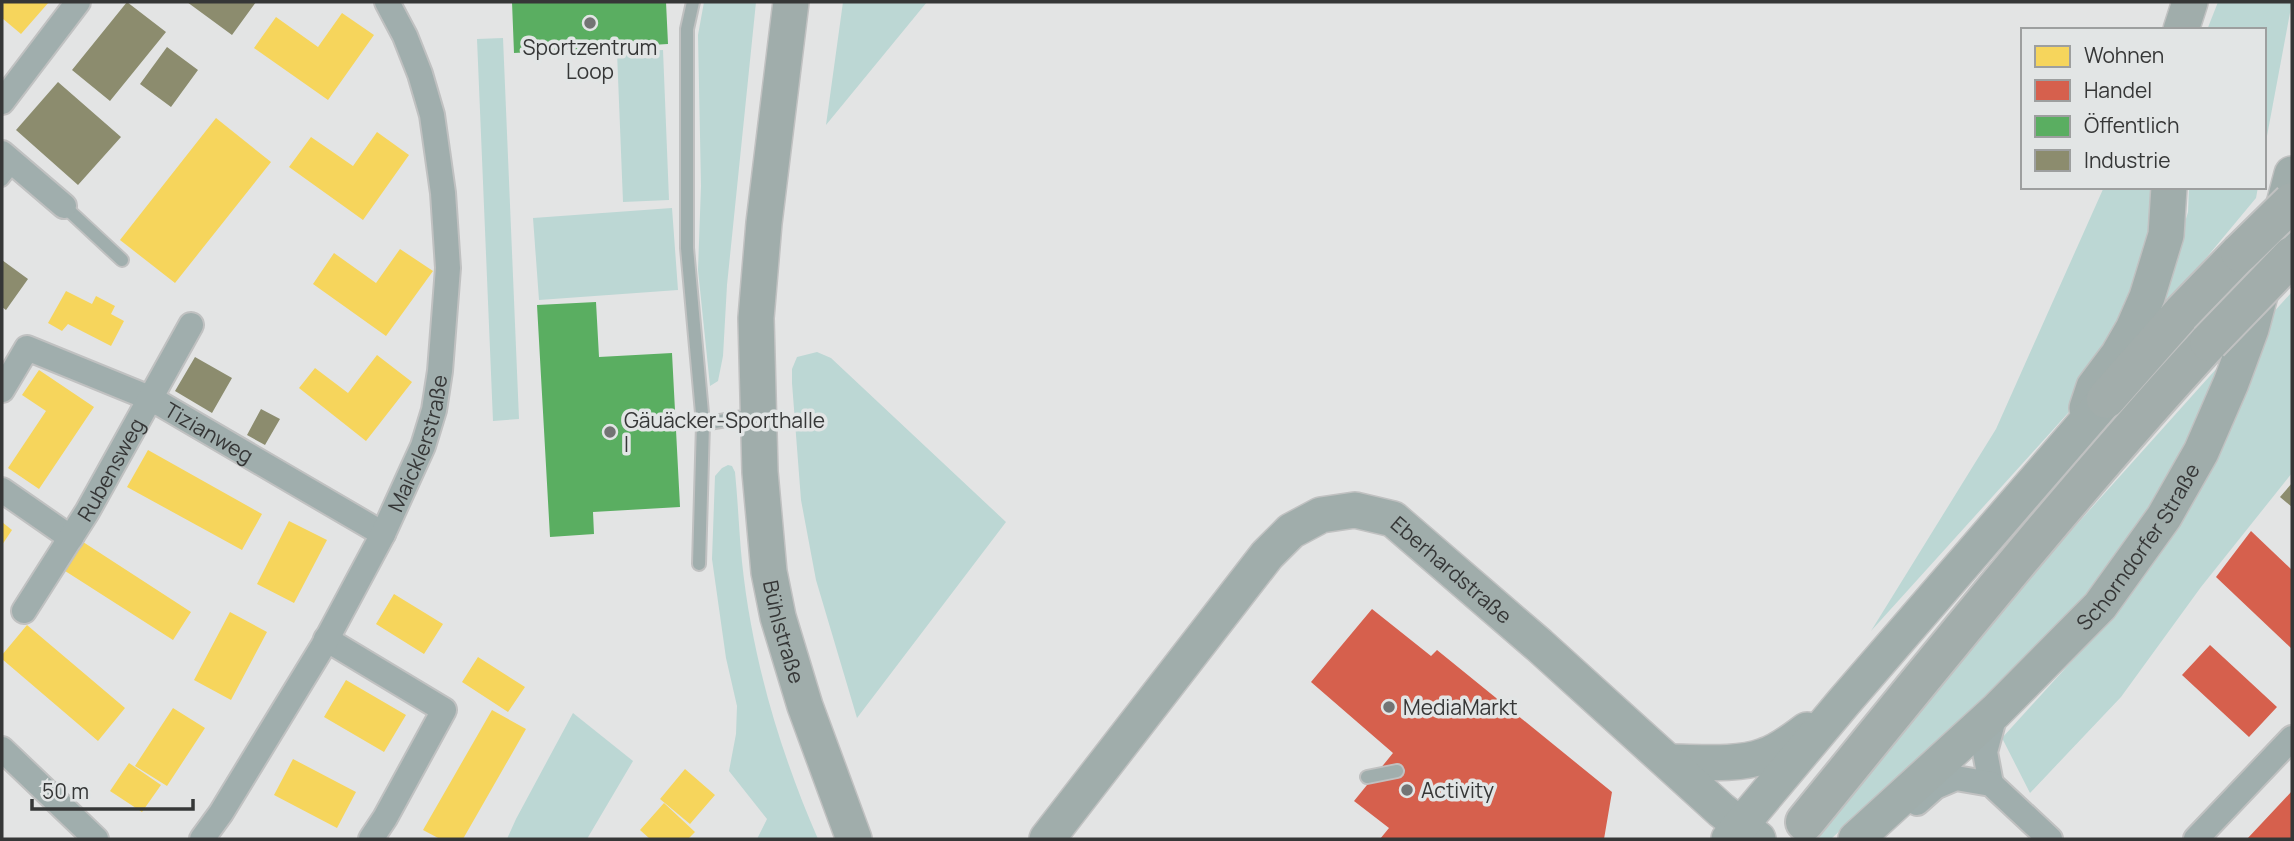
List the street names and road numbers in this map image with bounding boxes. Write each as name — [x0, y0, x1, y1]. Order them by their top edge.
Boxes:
street label: Maicklerstraße — [381, 373, 453, 516]
street label: Tizianweg — [160, 396, 258, 469]
street label: Rubensweg — [71, 413, 151, 526]
street label: Schorndorfer Straße — [2070, 458, 2206, 636]
street label: Eberhardstraße — [1385, 510, 1518, 630]
street label: Bühlstraße — [757, 578, 811, 687]

